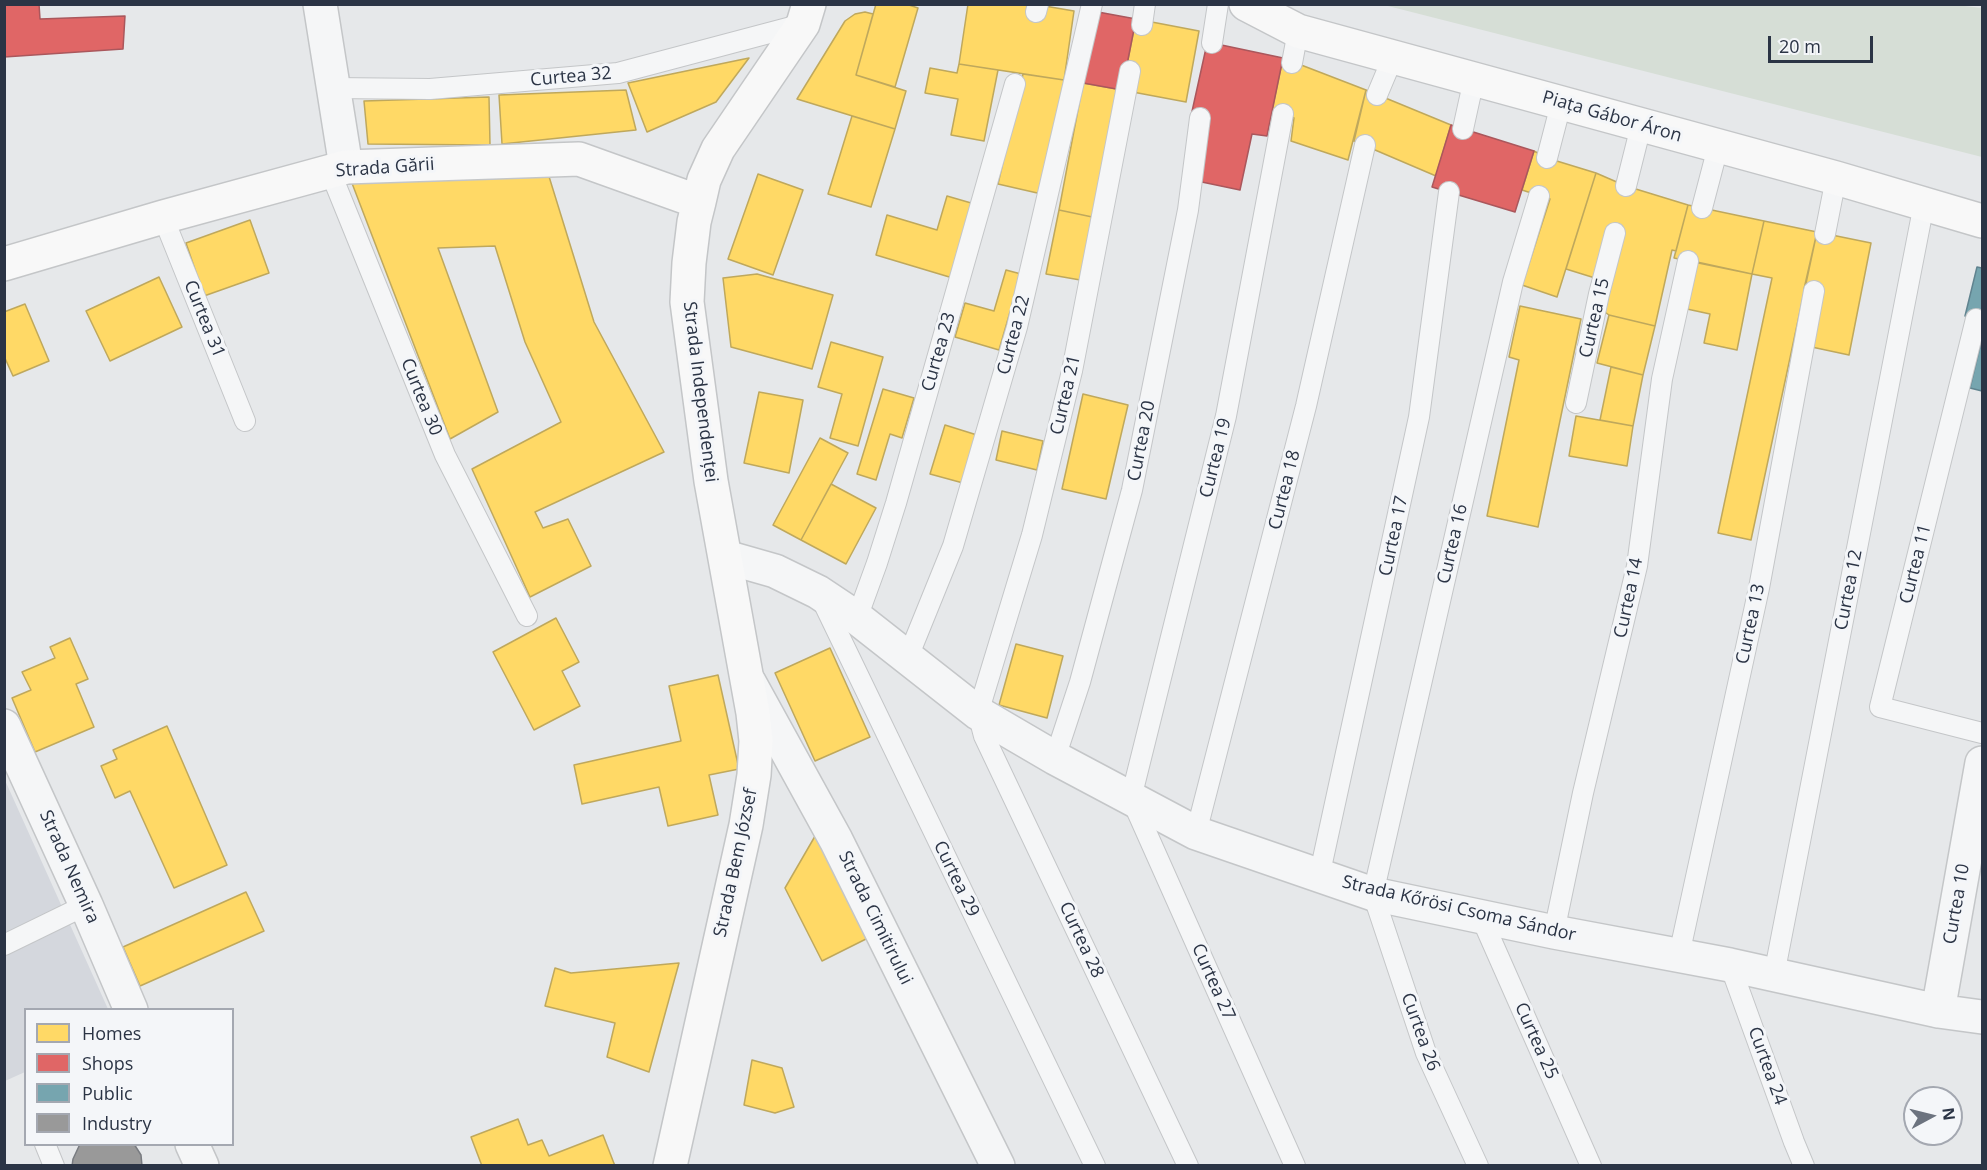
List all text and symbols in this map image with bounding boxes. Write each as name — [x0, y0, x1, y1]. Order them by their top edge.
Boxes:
scale bar — [1771, 24, 1876, 62]
text: 20 m — [1779, 34, 1821, 58]
street label: Curtea 32 — [529, 63, 613, 91]
street label: Piața Gábor Áron — [1540, 87, 1684, 147]
street label: Strada Gării — [335, 154, 435, 182]
street label: Curtea 15 — [1575, 276, 1615, 360]
street label: Curtea 31 — [179, 277, 229, 361]
street label: Curtea 22 — [993, 293, 1035, 377]
street label: Strada Independenței — [678, 300, 722, 484]
street label: Curtea 23 — [917, 310, 961, 394]
street label: Curtea 21 — [1046, 353, 1086, 437]
street label: Curtea 30 — [396, 355, 446, 439]
street label: Curtea 20 — [1124, 399, 1160, 483]
street label: Curtea 19 — [1196, 416, 1236, 500]
street label: Curtea 18 — [1265, 448, 1305, 532]
street label: Curtea 17 — [1375, 494, 1413, 578]
street label: Curtea 16 — [1433, 502, 1473, 586]
street label: Curtea 11 — [1896, 522, 1936, 606]
street label: Curtea 12 — [1831, 548, 1867, 632]
street label: Curtea 14 — [1610, 556, 1648, 640]
street label: Curtea 13 — [1732, 582, 1770, 666]
street label: Strada Bem József — [710, 787, 762, 939]
street label: Strada Nemira — [34, 807, 104, 927]
street label: Curtea 29 — [928, 838, 984, 920]
street label: Strada Cimitirului — [833, 848, 917, 988]
street label: Curtea 10 — [1939, 862, 1975, 946]
street label: Strada Kőrösi Csoma Sándor — [1340, 872, 1578, 946]
street label: Curtea 28 — [1054, 898, 1108, 982]
street label: Curtea 27 — [1187, 940, 1239, 1024]
street label: Curtea 26 — [1396, 990, 1444, 1074]
street label: Curtea 25 — [1510, 999, 1562, 1083]
legend — [24, 1008, 234, 1146]
text: Homes — [82, 1021, 141, 1045]
street label: Curtea 24 — [1743, 1024, 1791, 1108]
text: Shops — [82, 1051, 133, 1075]
text: Public — [82, 1081, 133, 1105]
north arrow — [1903, 1086, 1963, 1146]
text: N — [1937, 1106, 1961, 1122]
text: Industry — [82, 1111, 152, 1135]

